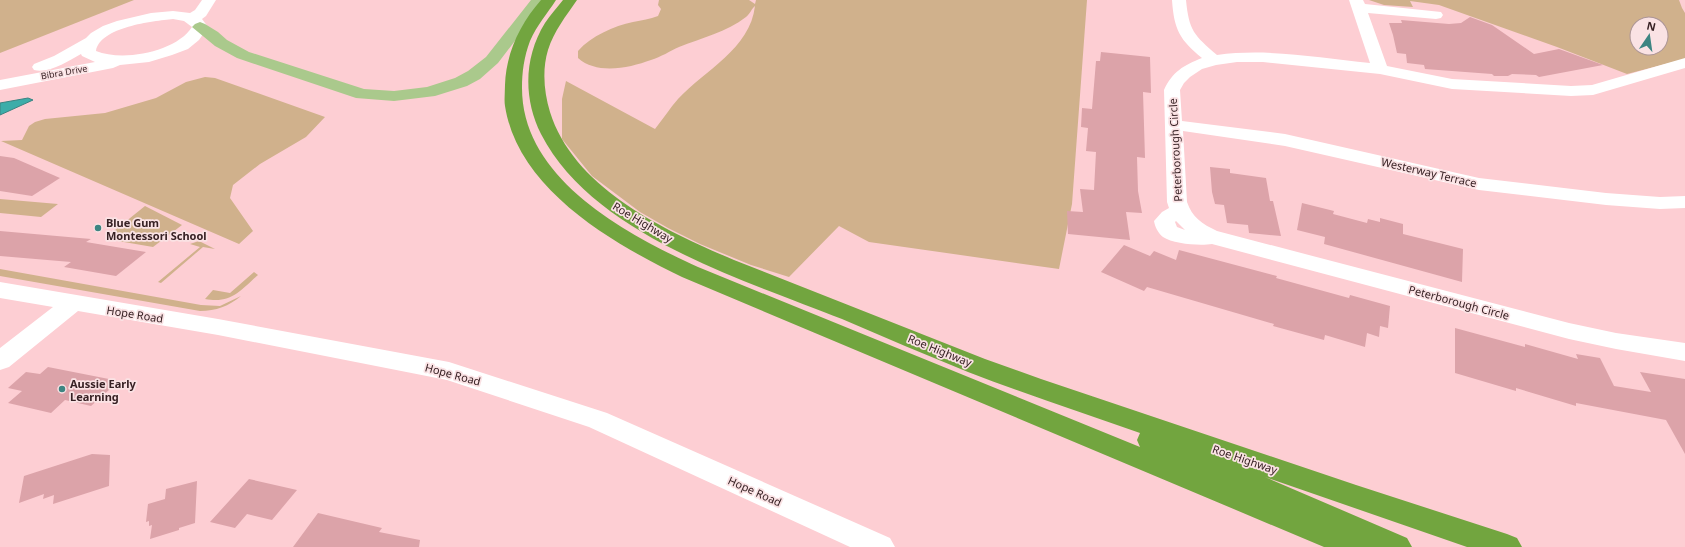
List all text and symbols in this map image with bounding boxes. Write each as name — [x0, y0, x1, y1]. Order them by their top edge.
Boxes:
north arrow — [1629, 16, 1669, 56]
text: N — [1645, 17, 1657, 34]
street label: Bibra Drive — [40, 62, 88, 82]
street label: Peterborough Circle — [1165, 98, 1185, 202]
street label: Westerway Terrace — [1380, 154, 1478, 190]
street label: Roe Highway — [610, 198, 676, 246]
place label: Blue Gum Montessori School — [106, 215, 207, 243]
marker: Blue Gum Montessori School — [93, 223, 103, 233]
street label: Peterborough Circle — [1407, 281, 1511, 323]
street label: Hope Road — [106, 302, 164, 326]
street label: Roe Highway — [906, 330, 974, 370]
street label: Hope Road — [423, 359, 483, 389]
place label: Aussie Early Learning — [70, 376, 136, 404]
marker: Aussie Early Learning — [57, 384, 67, 394]
street label: Roe Highway — [1211, 441, 1280, 477]
street label: Hope Road — [726, 473, 784, 509]

